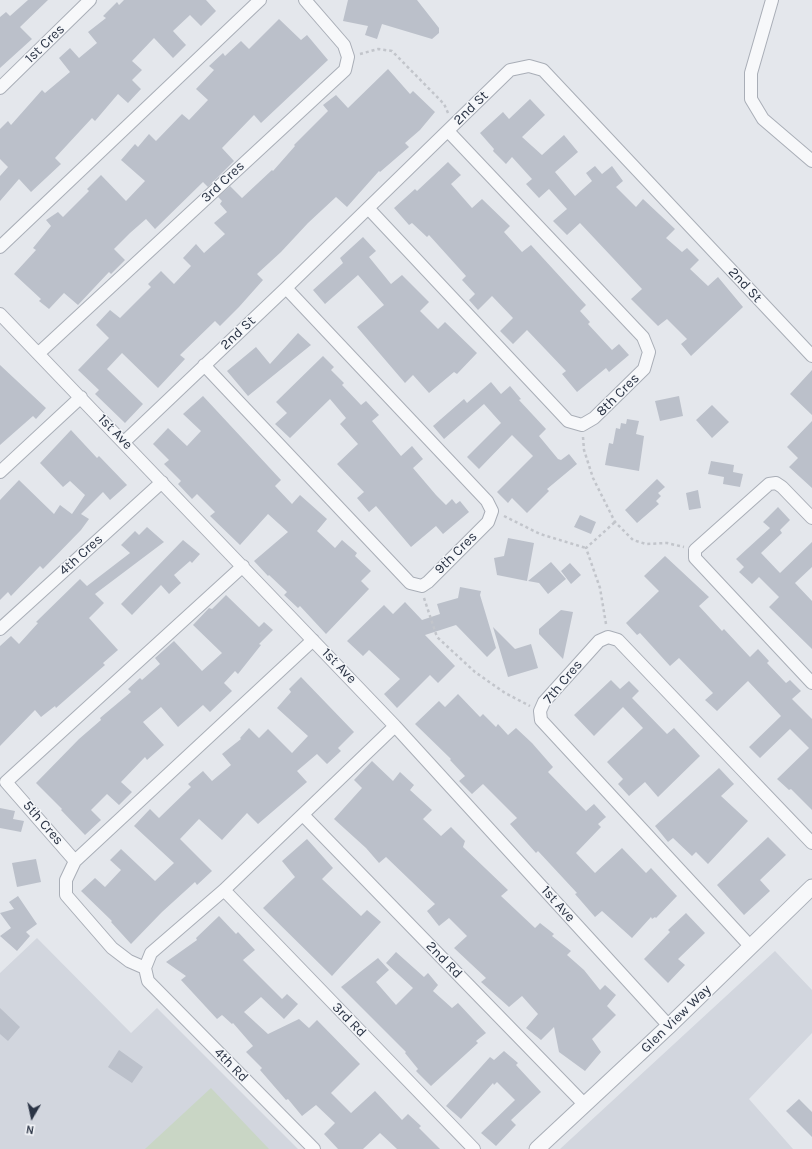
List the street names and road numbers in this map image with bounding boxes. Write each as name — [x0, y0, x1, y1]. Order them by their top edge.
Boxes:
street label: 1st Cres — [22, 21, 68, 67]
street label: 2nd St — [450, 87, 492, 129]
street label: 3rd Cres — [198, 158, 248, 206]
street label: 2nd St — [725, 264, 765, 306]
street label: 2nd St — [217, 313, 259, 353]
street label: 8th Cres — [593, 370, 643, 420]
street label: 1st Ave — [94, 411, 136, 453]
street label: 9th Cres — [431, 528, 481, 578]
street label: 4th Cres — [56, 531, 106, 579]
street label: 1st Ave — [318, 645, 360, 687]
street label: 7th Cres — [540, 657, 586, 707]
street label: 5th Cres — [19, 797, 67, 849]
street label: 1st Ave — [538, 883, 578, 925]
street label: 2nd Rd — [422, 938, 466, 982]
street label: Glen View Way — [637, 981, 715, 1057]
street label: 3rd Rd — [328, 999, 370, 1041]
street label: 4th Rd — [210, 1044, 252, 1086]

